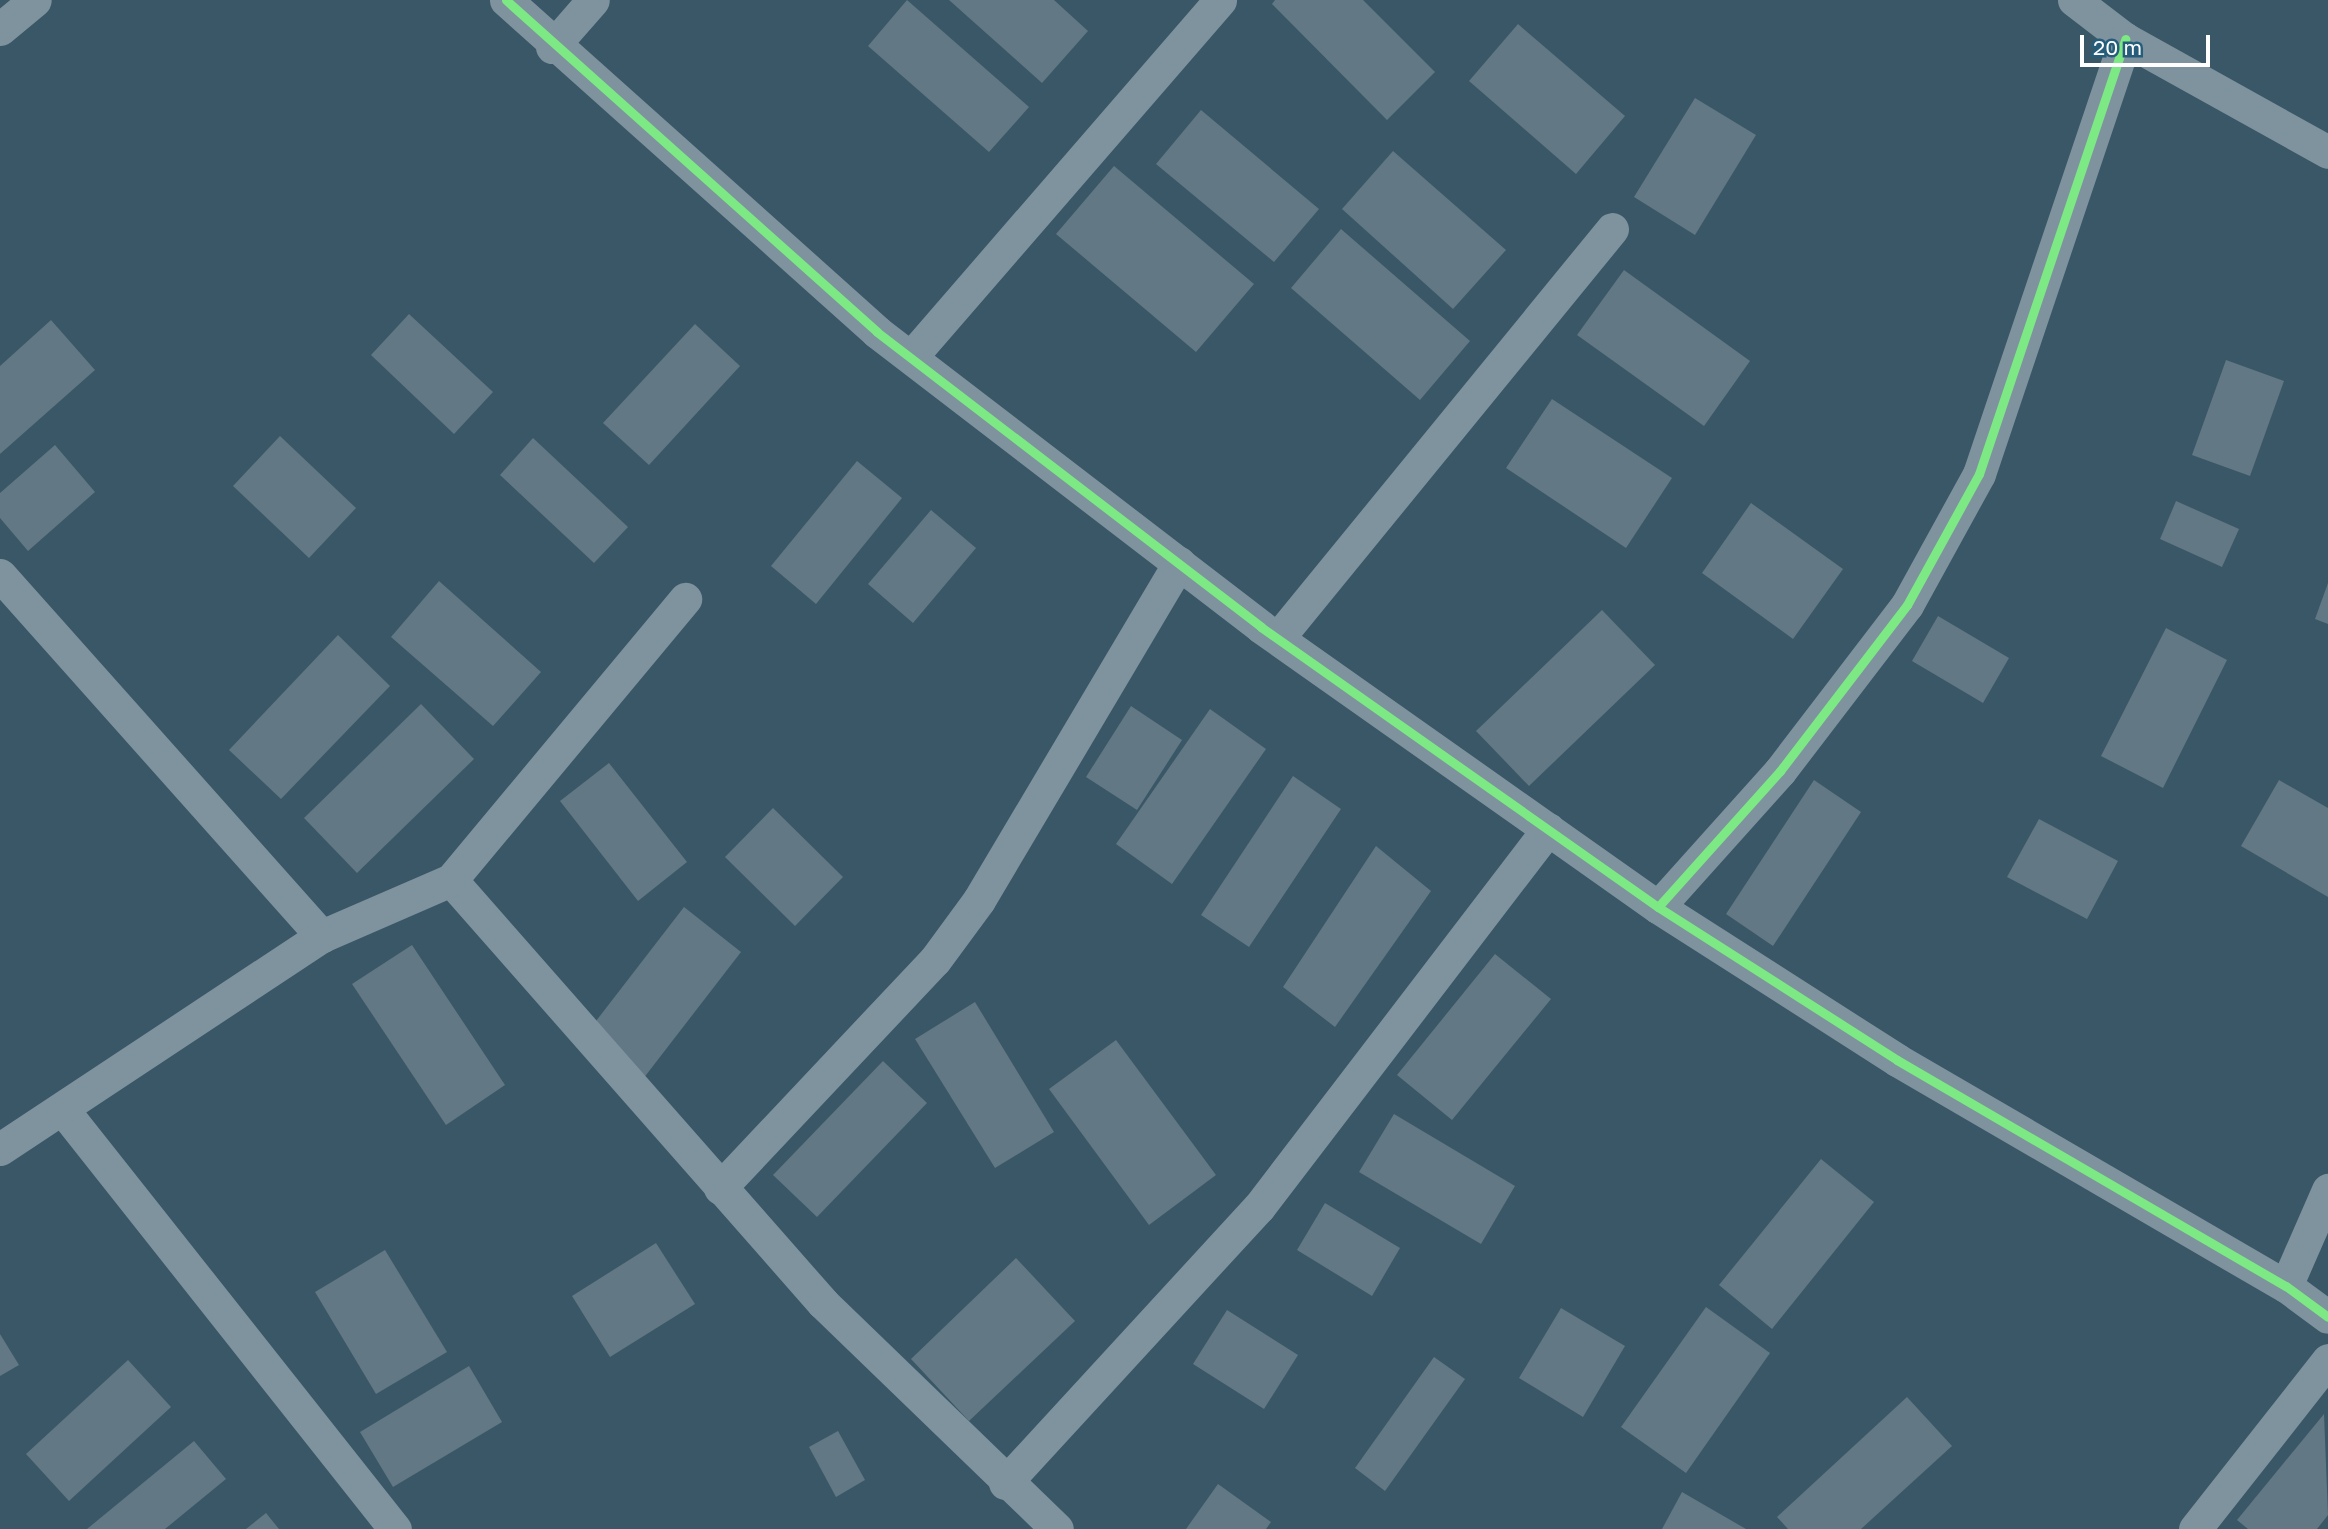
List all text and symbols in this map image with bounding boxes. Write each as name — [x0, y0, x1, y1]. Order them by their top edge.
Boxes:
scale bar — [2083, 21, 2212, 65]
text: 20 m — [2093, 34, 2142, 60]

